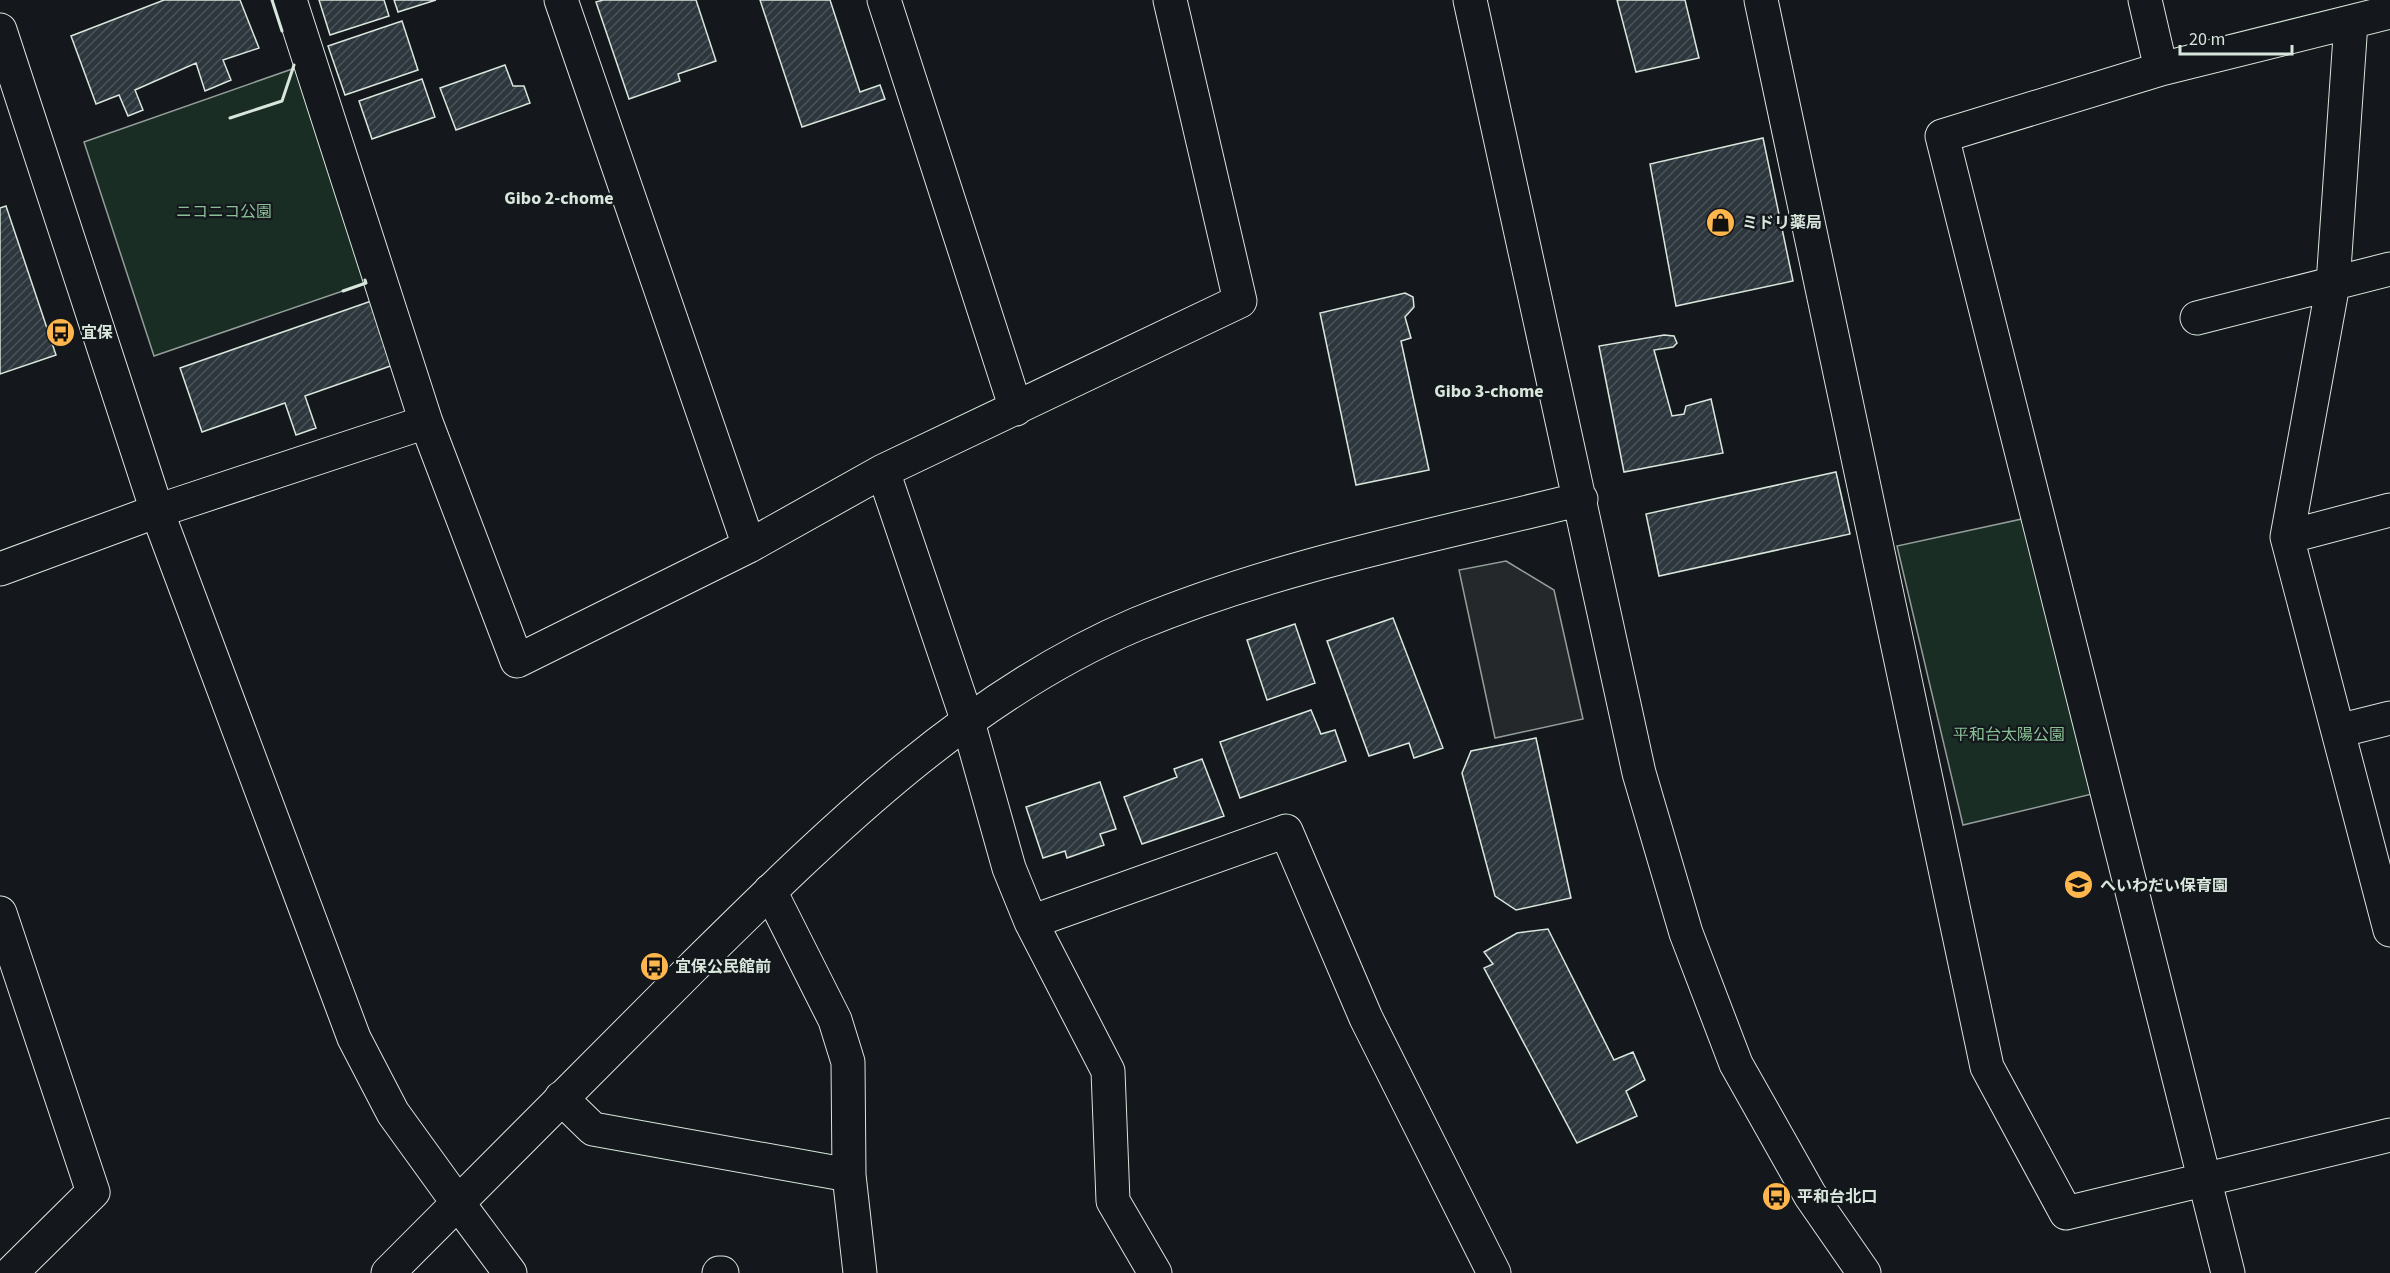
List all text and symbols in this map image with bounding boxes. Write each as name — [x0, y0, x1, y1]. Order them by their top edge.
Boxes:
scale bar — [2180, 18, 2292, 56]
text: 20 m — [2189, 27, 2225, 52]
district label: Gibo 2-chome — [504, 186, 614, 211]
park label: ニコニコ公園 — [176, 201, 272, 223]
shop icon: ミドリ薬局 — [1705, 206, 1737, 238]
place label: ミドリ薬局 — [1742, 212, 1822, 234]
bus stop icon: 宜保 — [44, 316, 76, 348]
place label: 宜保 — [81, 322, 113, 344]
district label: Gibo 3-chome — [1434, 379, 1544, 404]
park label: 平和台太陽公園 — [1953, 724, 2065, 746]
school or university icon: へいわだい保育園 — [2063, 869, 2095, 901]
place label: へいわだい保育園 — [2100, 875, 2228, 897]
bus stop icon: 宜保公民館前 — [638, 950, 670, 982]
place label: 宜保公民館前 — [675, 956, 771, 978]
bus stop icon: 平和台北口 — [1760, 1180, 1792, 1212]
place label: 平和台北口 — [1797, 1186, 1877, 1208]

